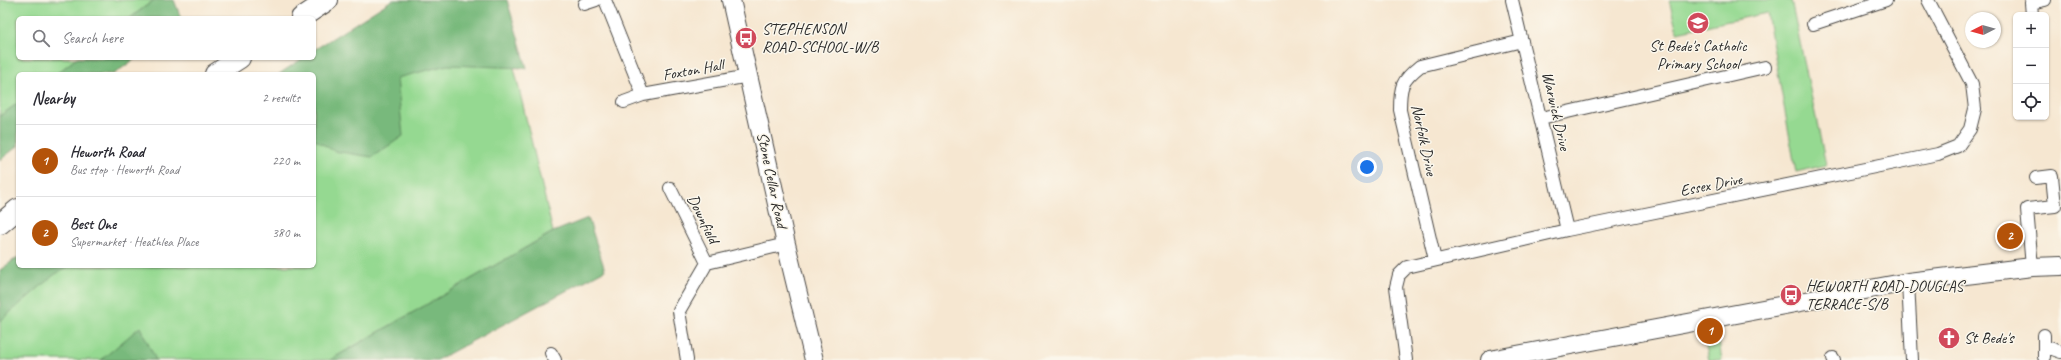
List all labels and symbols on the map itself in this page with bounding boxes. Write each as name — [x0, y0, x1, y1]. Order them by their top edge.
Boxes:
school or university icon: St Bede's Catholic Primary School — [1685, 10, 1711, 36]
north arrow — [1965, 12, 2001, 48]
place label: STEPHENSON ROAD-SCHOOL-W/B — [762, 19, 880, 57]
bus stop icon: STEPHENSON ROAD-SCHOOL-W/B — [733, 25, 759, 51]
place label: St Bede's Catholic Primary School — [1649, 36, 1748, 74]
street label: Foxton Hall — [661, 54, 728, 85]
street label: Warwick Drive — [1537, 70, 1575, 154]
street label: Norfolk Drive — [1407, 103, 1442, 179]
street label: Stone Cellar Road — [752, 130, 792, 232]
your location — [1357, 157, 1377, 177]
street label: Essex Drive — [1678, 169, 1745, 201]
street label: Downfield — [683, 191, 725, 249]
pin: 2 — [1997, 221, 2023, 251]
place label: HEWORTH ROAD-DOUGLAS TERRACE-S/B — [1806, 276, 1966, 314]
bus stop icon: HEWORTH ROAD-DOUGLAS TERRACE-S/B — [1778, 282, 1804, 308]
pin: 1 — [1697, 316, 1723, 346]
church icon: St Bede's — [1936, 325, 1962, 351]
place label: St Bede's — [1964, 328, 2015, 348]

